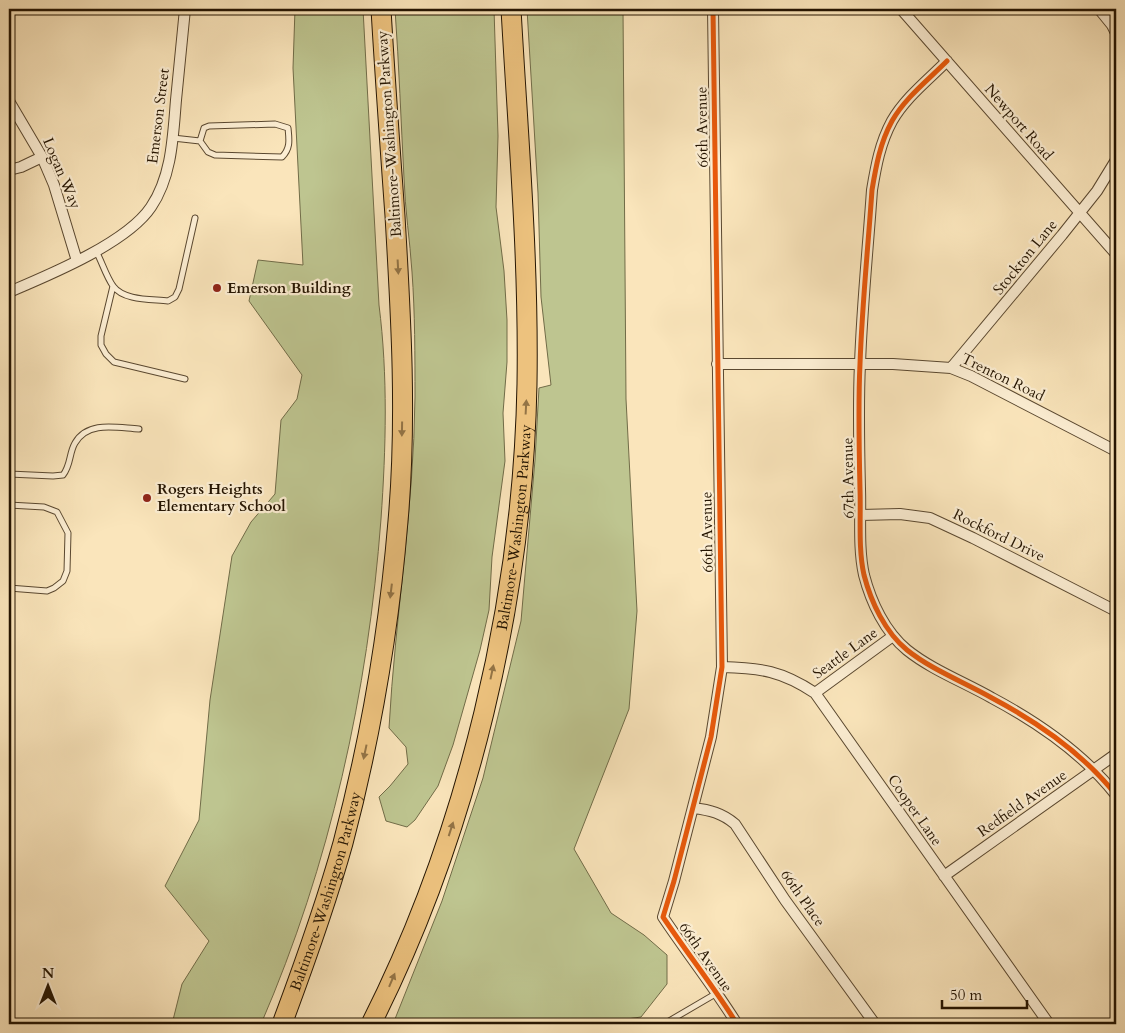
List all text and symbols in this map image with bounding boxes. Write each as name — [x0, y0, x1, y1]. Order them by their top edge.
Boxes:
street label: Baltimore-Washington Parkway — [372, 30, 406, 238]
street label: Emerson Street — [142, 67, 174, 165]
street label: Newport Road — [980, 80, 1058, 164]
street label: 66th Avenue — [691, 86, 713, 168]
street label: Logan Way — [38, 134, 86, 212]
street label: Stockton Lane — [988, 215, 1062, 299]
one-way arrow — [394, 259, 402, 275]
place label: Emerson Building — [227, 278, 351, 298]
marker: Emerson Building — [211, 282, 223, 294]
street label: Trenton Road — [958, 348, 1048, 406]
one-way arrow — [522, 398, 530, 414]
one-way arrow — [398, 422, 406, 438]
street label: Baltimore-Washington Parkway — [492, 424, 536, 632]
street label: 67th Avenue — [837, 437, 859, 519]
place label: Rogers Heights Elementary School — [157, 479, 286, 516]
street label: 66th Avenue — [696, 491, 718, 573]
marker: Rogers Heights Elementary School — [141, 492, 153, 504]
street label: Rockford Drive — [950, 504, 1048, 566]
one-way arrow — [387, 584, 395, 600]
street label: Seattle Lane — [808, 623, 882, 683]
one-way arrow — [489, 663, 497, 679]
one-way arrow — [361, 744, 369, 759]
street label: Redfield Avenue — [973, 765, 1071, 841]
street label: Cooper Lane — [883, 770, 947, 850]
street label: Baltimore-Washington Parkway — [285, 789, 365, 994]
one-way arrow — [447, 821, 455, 836]
street label: 66th Place — [776, 866, 830, 931]
street label: 66th Avenue — [675, 918, 738, 996]
north arrow — [22, 960, 72, 1010]
text: N — [42, 964, 54, 983]
one-way arrow — [389, 973, 397, 987]
scale bar — [942, 978, 1028, 1010]
text: 50 m — [950, 985, 982, 1005]

